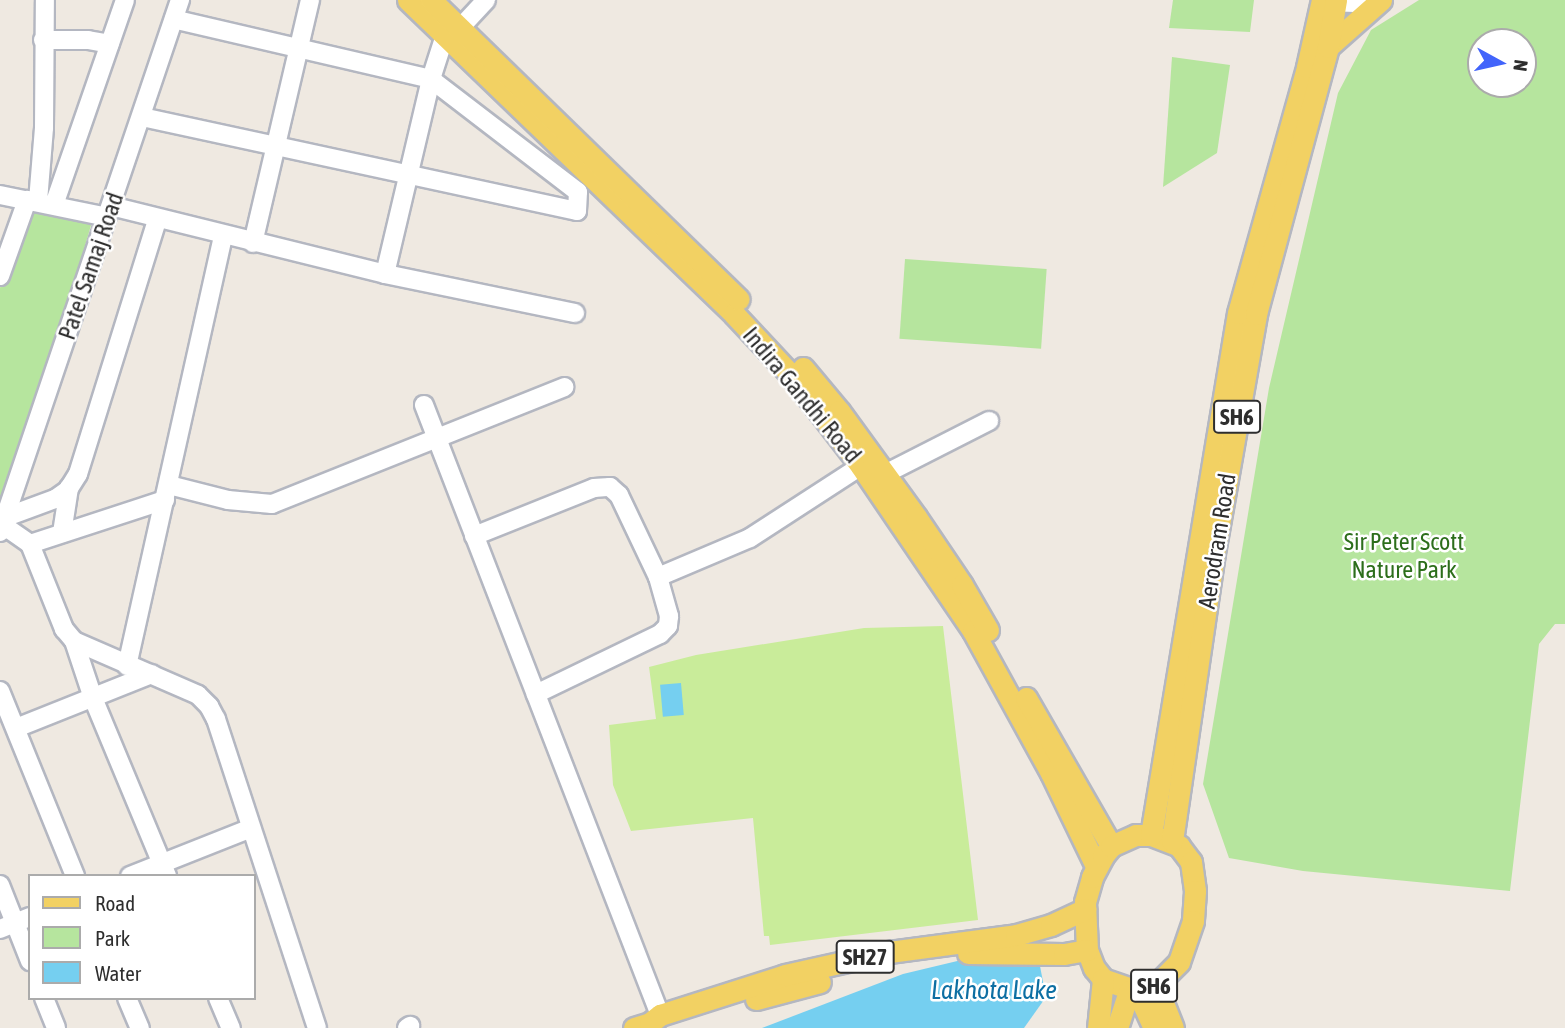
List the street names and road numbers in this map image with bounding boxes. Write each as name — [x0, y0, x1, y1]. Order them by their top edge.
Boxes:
street label: Patel Samaj Road — [52, 189, 130, 343]
street label: Indira Gandhi Road — [737, 321, 867, 469]
road number: SH6 — [1212, 398, 1262, 436]
street label: Aerodram Road — [1192, 471, 1242, 611]
road number: SH27 — [835, 938, 895, 976]
road number: SH6 — [1130, 967, 1178, 1006]

